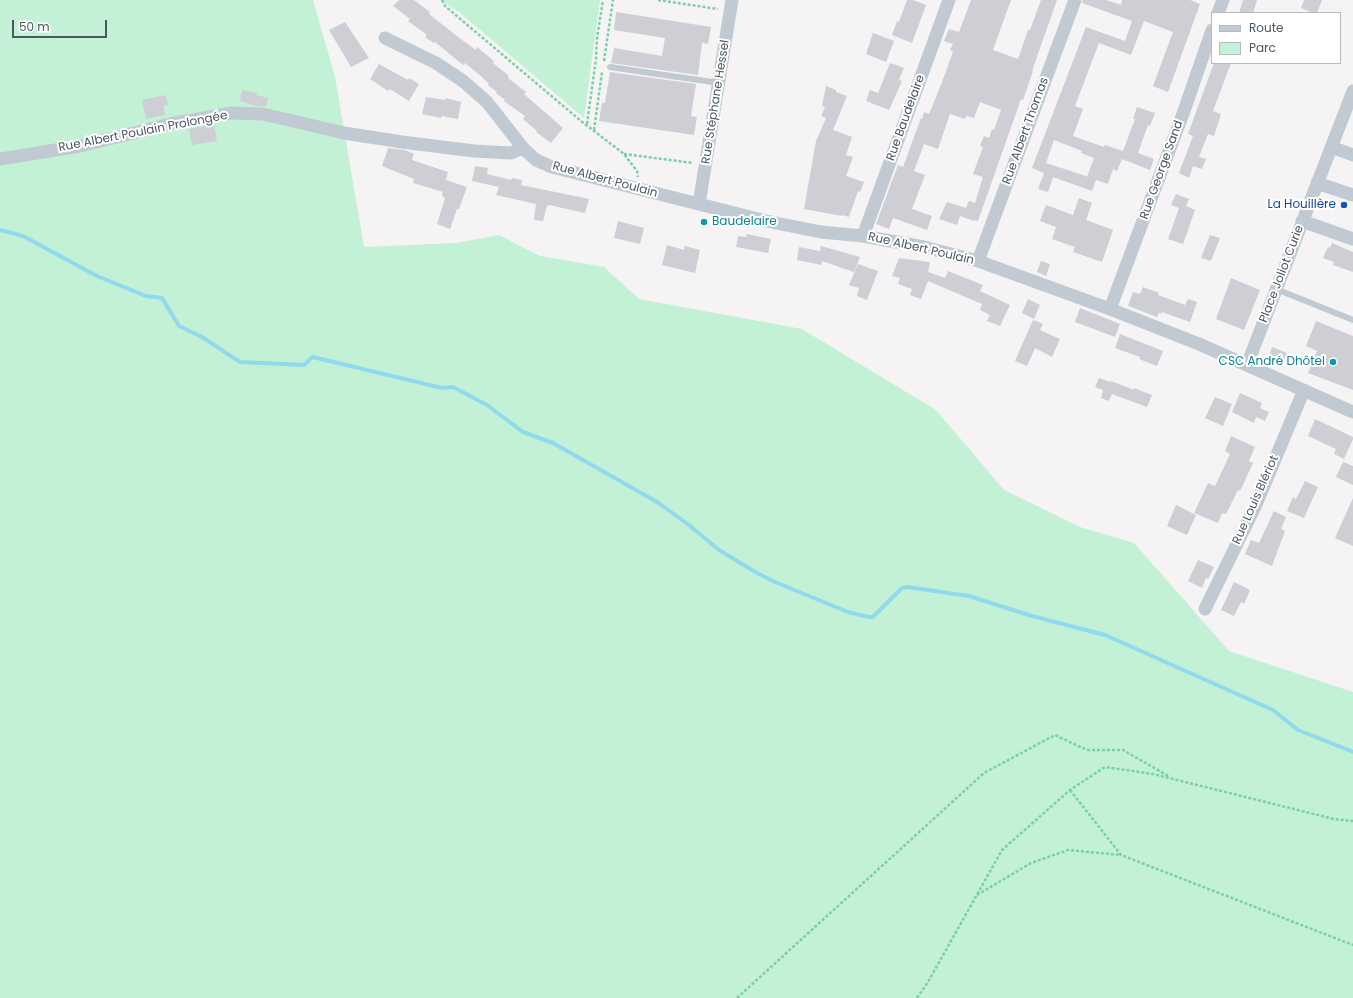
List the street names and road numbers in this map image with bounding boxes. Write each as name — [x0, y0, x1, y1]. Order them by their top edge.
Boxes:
street label: Rue Stéphane Hessel — [699, 39, 733, 165]
street label: Rue Baudelaire — [884, 73, 928, 163]
street label: Rue Albert Thomas — [1000, 76, 1052, 186]
street label: Rue Albert Poulain Prolongée — [57, 109, 229, 155]
street label: Rue George Sand — [1137, 119, 1187, 221]
street label: Rue Albert Poulain — [551, 159, 659, 201]
street label: Place Joliot Curie — [1257, 223, 1307, 325]
street label: Rue Albert Poulain — [867, 230, 975, 268]
street label: Rue Louis Blériot — [1230, 453, 1282, 547]

